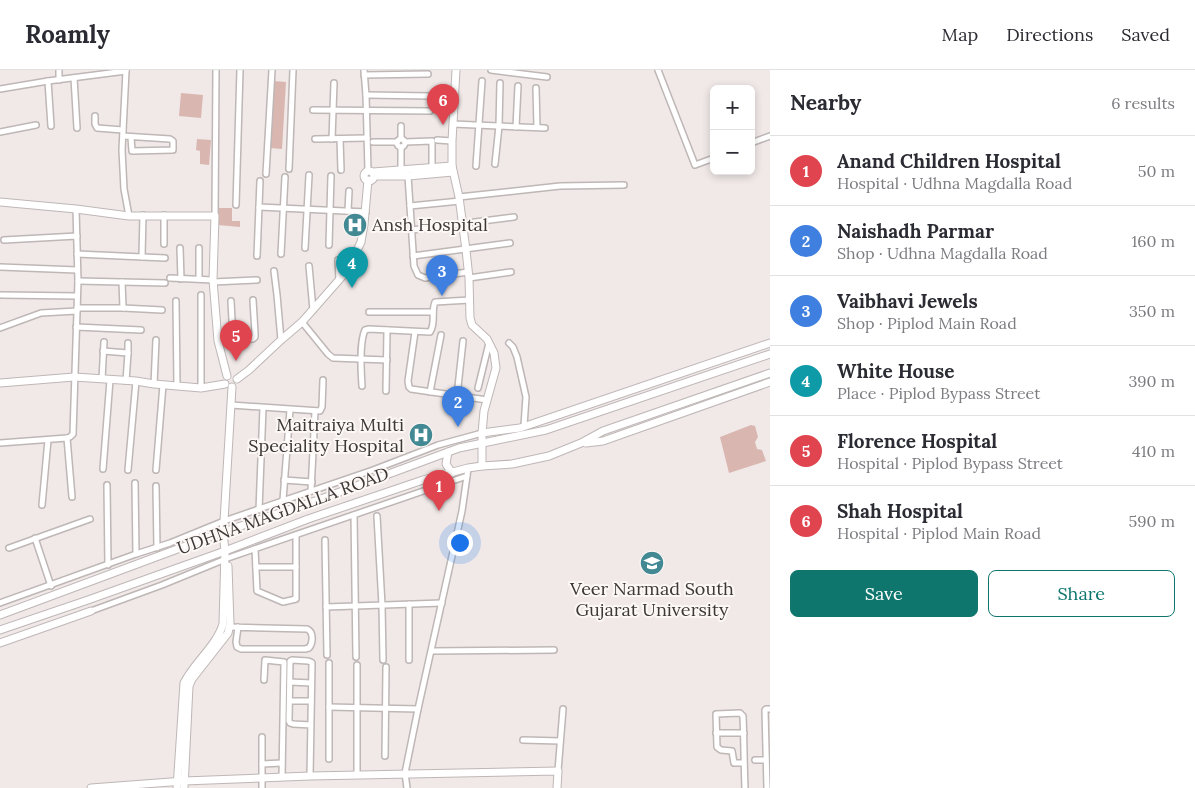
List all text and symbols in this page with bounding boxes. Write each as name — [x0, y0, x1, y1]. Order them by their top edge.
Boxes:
text: Roamly — [25, 19, 110, 50]
text: Map — [942, 23, 978, 46]
text: Directions — [1006, 23, 1093, 46]
text: Saved — [1121, 23, 1170, 46]
pin: 6 — [427, 84, 459, 125]
map controls — [710, 85, 755, 175]
button: + — [710, 85, 755, 130]
text: Nearby — [790, 89, 861, 116]
text: 6 results — [1111, 93, 1175, 113]
button: − — [710, 130, 755, 175]
text: Anand Children Hospital — [837, 149, 1061, 173]
text: 1 — [803, 161, 809, 181]
text: 50 m — [1138, 161, 1175, 181]
text: Hospital · Udhna Magdalla Road — [837, 173, 1072, 193]
hospital icon: Ansh Hospital — [342, 212, 368, 238]
place label: Ansh Hospital — [371, 213, 488, 236]
text: Naishadh Parmar — [837, 219, 994, 243]
text: 2 — [802, 231, 810, 251]
text: 160 m — [1131, 231, 1175, 251]
text: Shop · Udhna Magdalla Road — [837, 243, 1048, 263]
pin: 4 — [336, 247, 368, 288]
pin: 3 — [426, 255, 458, 296]
text: Vaibhavi Jewels — [837, 289, 978, 313]
text: 3 — [802, 301, 810, 321]
text: 350 m — [1129, 301, 1175, 321]
text: Shop · Piplod Main Road — [837, 313, 1017, 333]
pin: 5 — [220, 320, 252, 361]
text: White House — [837, 359, 955, 383]
text: 4 — [802, 371, 810, 391]
text: 390 m — [1128, 371, 1175, 391]
text: Place · Piplod Bypass Street — [837, 383, 1040, 403]
pin: 2 — [442, 386, 474, 427]
place label: Maitraiya Multi Speciality Hospital — [248, 413, 404, 457]
hospital icon: Maitraiya Multi Speciality Hospital — [408, 422, 434, 448]
text: Florence Hospital — [837, 429, 997, 453]
text: 5 — [802, 441, 810, 461]
text: 410 m — [1132, 441, 1175, 461]
text: Hospital · Piplod Bypass Street — [837, 453, 1063, 473]
street label: UDHNA MAGDALLA ROAD — [174, 462, 392, 560]
pin: 1 — [423, 470, 455, 511]
text: Shah Hospital — [837, 499, 963, 523]
text: 6 — [801, 511, 811, 531]
text: 590 m — [1129, 511, 1175, 531]
text: Hospital · Piplod Main Road — [837, 523, 1041, 543]
your location — [447, 530, 473, 556]
school or university icon: Veer Narmad South Gujarat University — [639, 550, 665, 576]
button: Save — [790, 570, 978, 617]
button: Share — [988, 570, 1175, 617]
place label: Veer Narmad South Gujarat University — [569, 577, 734, 621]

